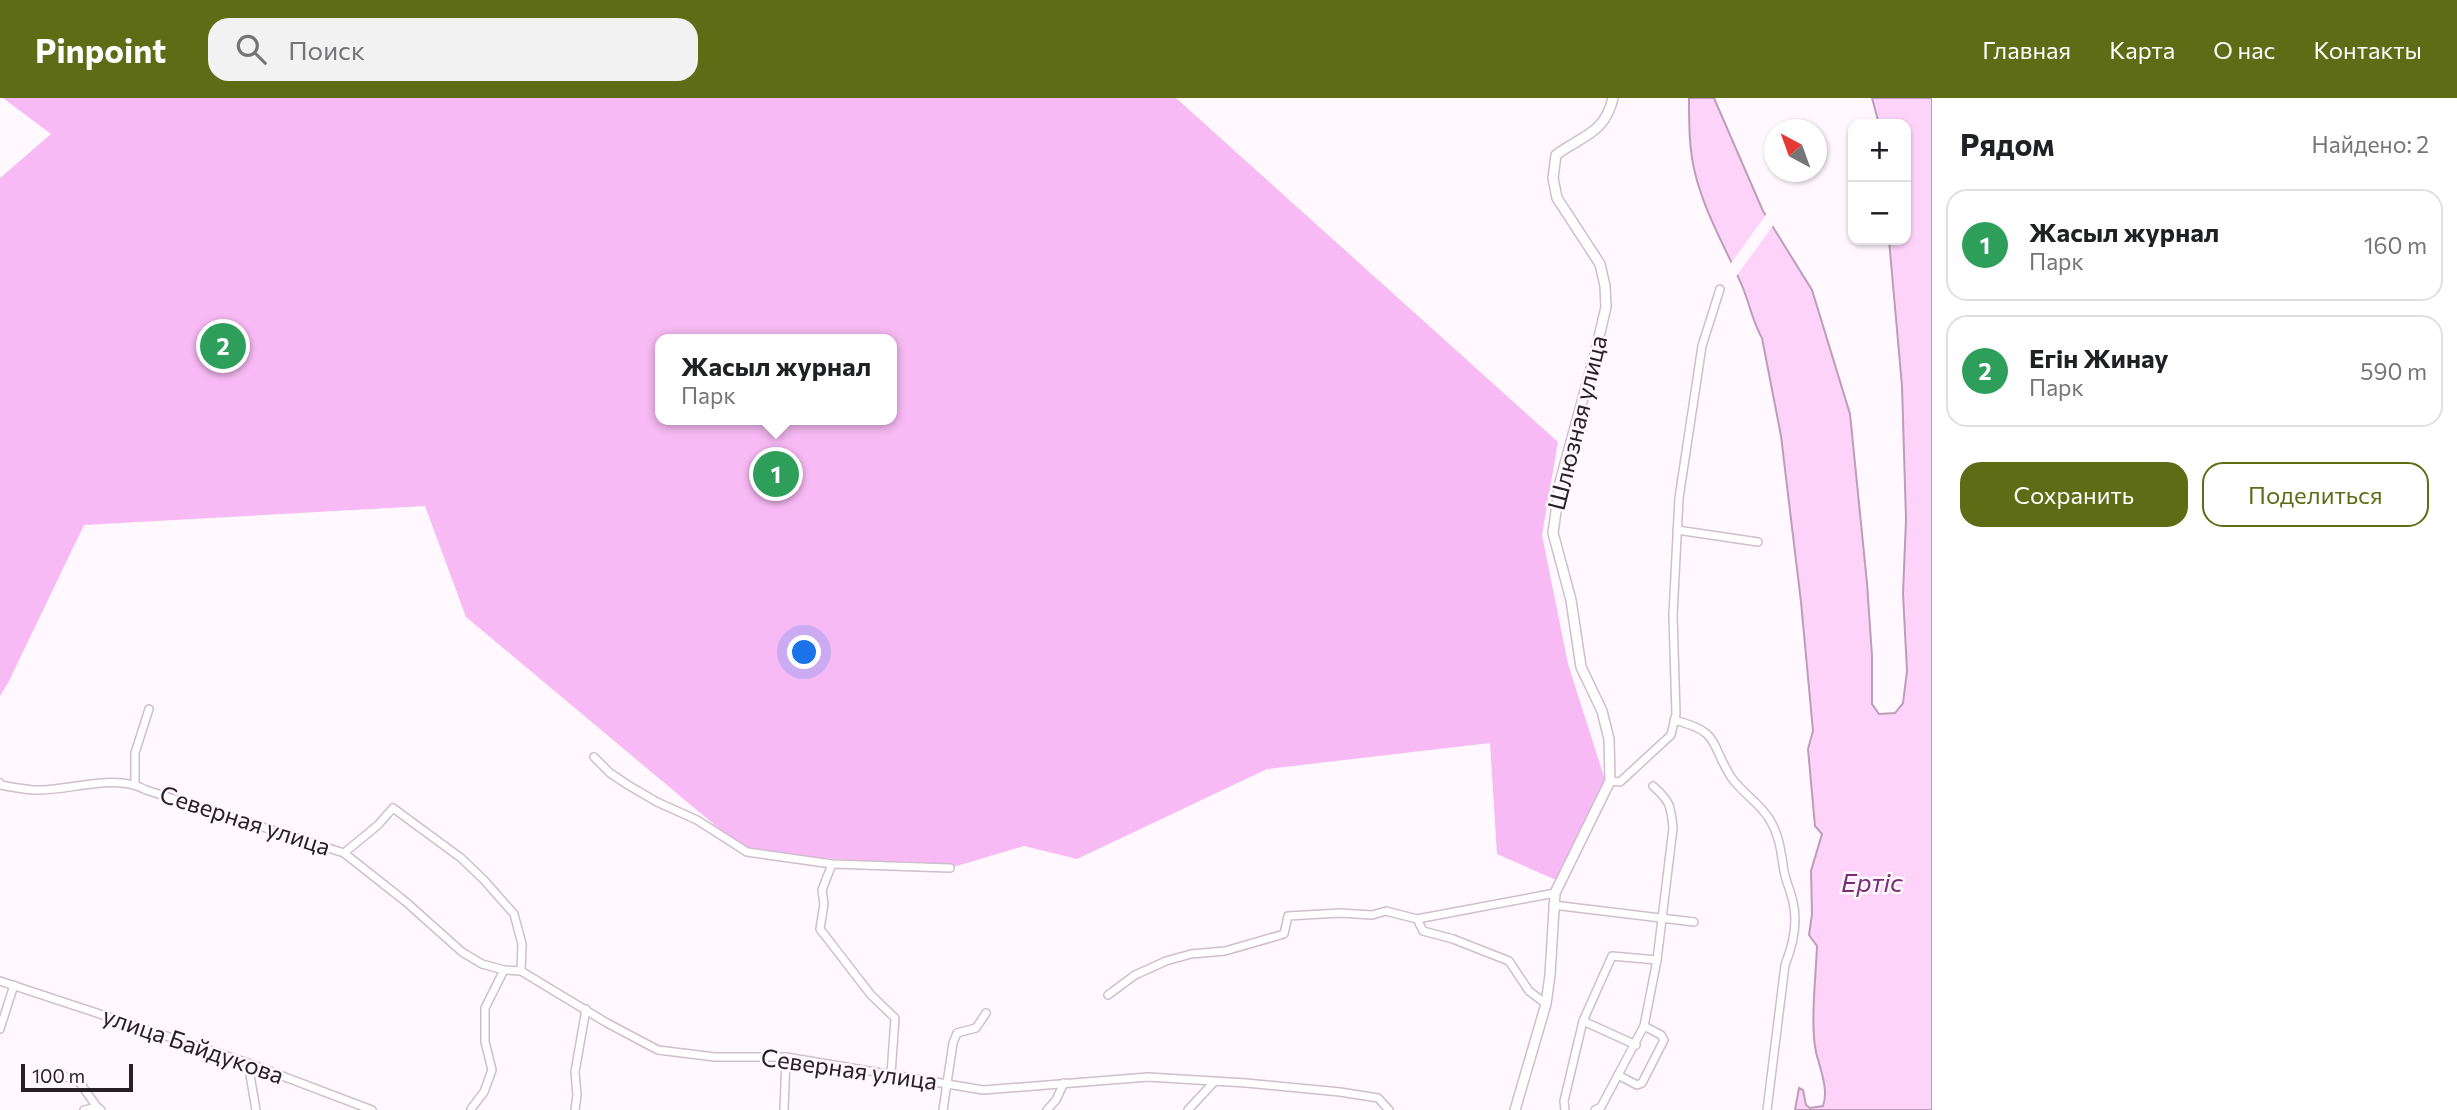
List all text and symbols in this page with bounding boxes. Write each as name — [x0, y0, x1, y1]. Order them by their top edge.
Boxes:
search box — [208, 18, 698, 81]
text: Pinpoint — [35, 29, 166, 70]
icon: search — [232, 30, 270, 68]
text: Поиск — [288, 34, 365, 65]
text: Главная — [1982, 35, 2071, 64]
text: Карта — [2109, 35, 2175, 64]
text: О нас — [2213, 35, 2275, 64]
text: Контакты — [2313, 35, 2422, 64]
north arrow — [1764, 119, 1827, 182]
map controls — [1848, 119, 1911, 245]
button: + — [1848, 119, 1911, 182]
text: Рядом — [1960, 125, 2054, 162]
text: Найдено: 2 — [2312, 130, 2429, 158]
button: − — [1848, 182, 1911, 245]
text: Жасыл журнал — [2029, 216, 2219, 247]
text: 1 — [1980, 231, 1990, 259]
text: 160 m — [2364, 231, 2427, 259]
text: Парк — [2029, 247, 2084, 275]
pin: 2 — [200, 320, 246, 372]
street label: Шлюзная улица — [1541, 332, 1612, 513]
popup — [655, 334, 897, 425]
text: Егін Жинау — [2029, 342, 2169, 373]
text: Жасыл журнал — [681, 350, 871, 381]
text: 2 — [1978, 357, 1992, 385]
text: 590 m — [2360, 357, 2427, 385]
text: Парк — [2029, 373, 2084, 401]
text: Парк — [681, 381, 736, 409]
pin: 1 — [753, 448, 799, 500]
button: Сохранить — [1960, 462, 2188, 527]
button: Поделиться — [2202, 462, 2429, 527]
your location — [787, 635, 821, 669]
street label: Северная улица — [157, 778, 334, 861]
water label: Ертіс — [1841, 866, 1903, 897]
street label: улица Байдукова — [99, 1000, 288, 1089]
street label: Северная улица — [759, 1042, 939, 1095]
scale bar — [21, 1061, 133, 1093]
text: 100 m — [32, 1064, 85, 1087]

